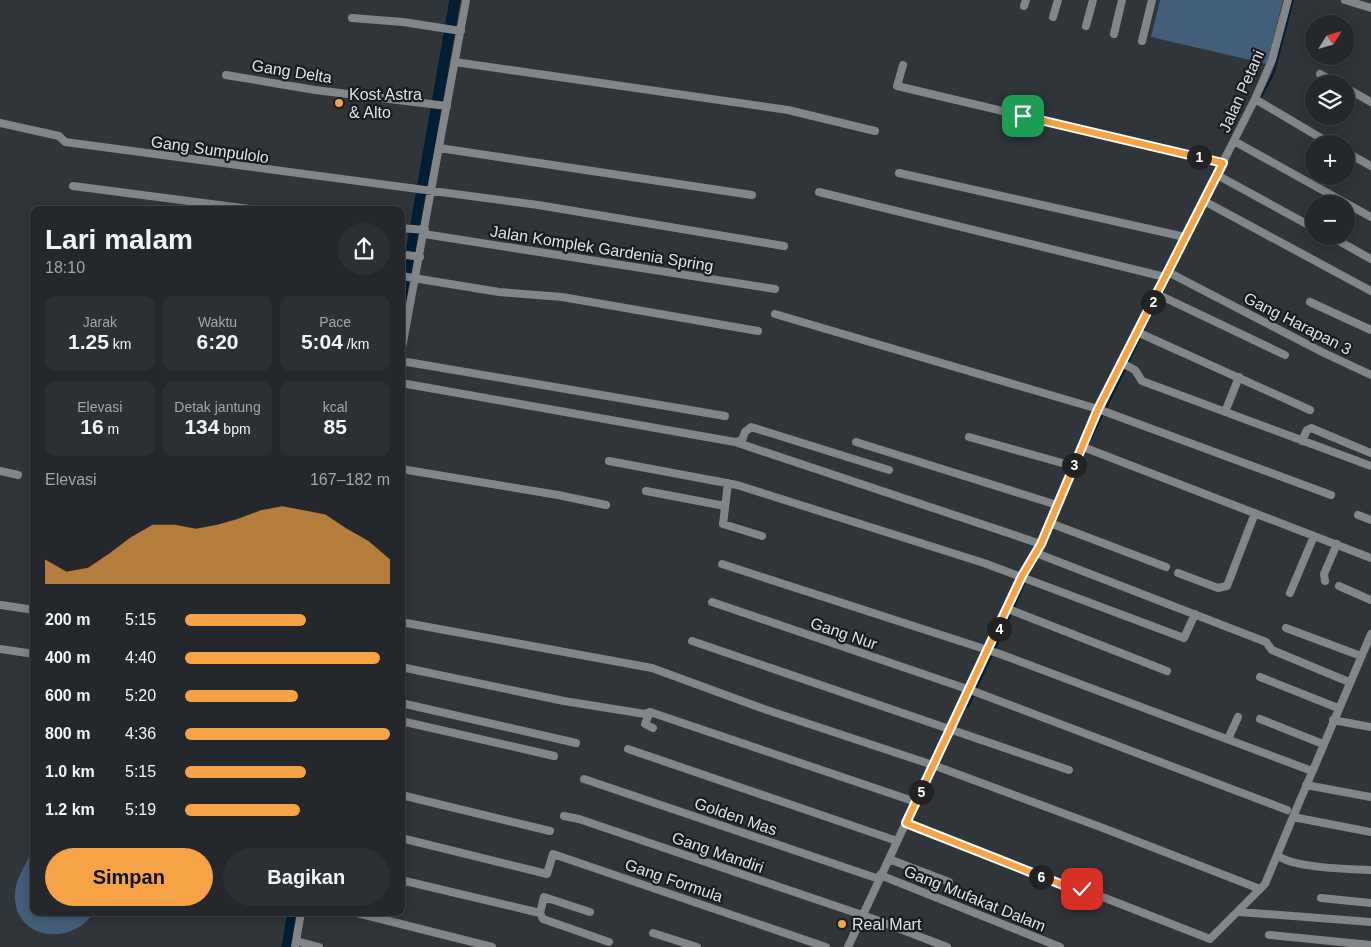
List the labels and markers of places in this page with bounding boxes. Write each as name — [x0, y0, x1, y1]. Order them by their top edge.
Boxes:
place label: Kost Astra & Alto — [349, 86, 422, 121]
pin — [1002, 95, 1044, 137]
marker: Kost Astra & Alto — [333, 97, 345, 109]
pin: 1 — [1186, 144, 1212, 170]
pin: 2 — [1140, 290, 1166, 314]
pin: 3 — [1062, 452, 1086, 478]
pin: 4 — [986, 616, 1012, 642]
pin: 5 — [908, 780, 934, 804]
pin: 6 — [1028, 864, 1054, 890]
pin — [1061, 868, 1103, 910]
place label: Real Mart — [852, 916, 922, 933]
marker: Real Mart — [836, 918, 848, 930]

